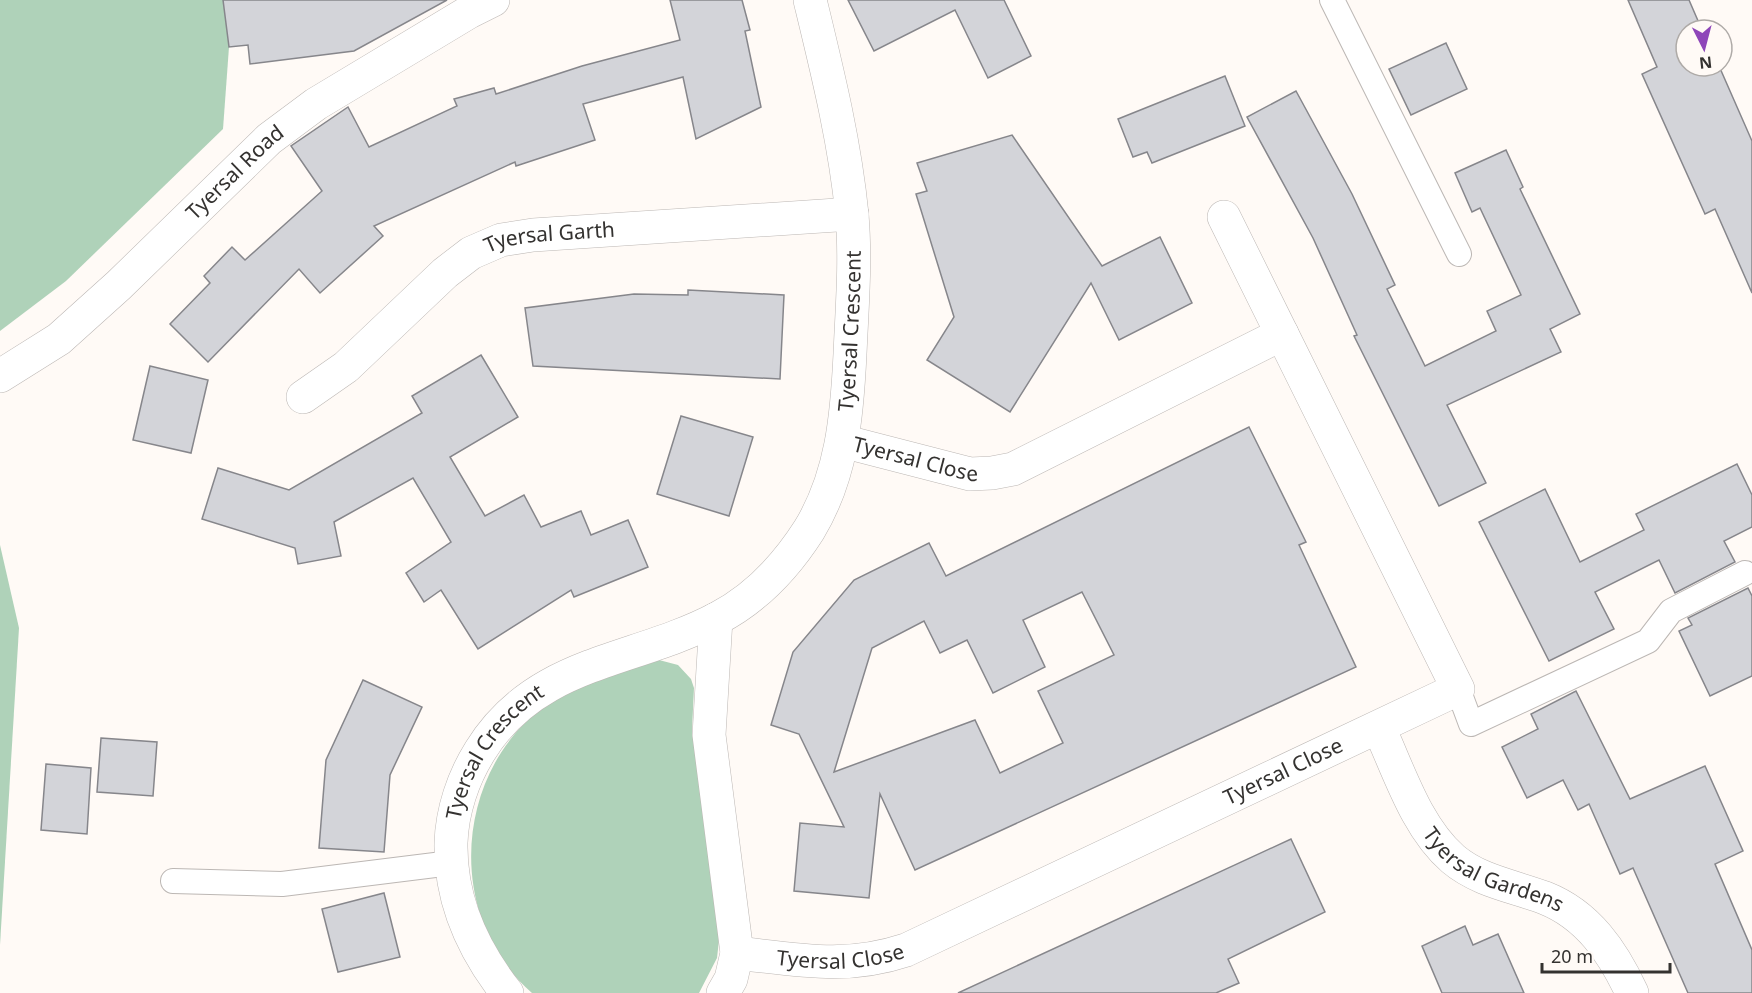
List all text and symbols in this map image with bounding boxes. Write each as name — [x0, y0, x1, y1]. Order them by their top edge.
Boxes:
north arrow — [1674, 18, 1734, 78]
text: N — [1698, 51, 1713, 75]
street label: Tyersal Road — [179, 118, 289, 225]
street label: Tyersal Garth — [479, 215, 616, 259]
street label: Tyersal Crescent — [831, 250, 867, 413]
street label: Tyersal Close — [850, 429, 979, 487]
street label: Tyersal Crescent — [439, 677, 549, 822]
street label: Tyersal Close — [1219, 731, 1347, 811]
street label: Tyersal Gardens — [1417, 821, 1569, 918]
street label: Tyersal Close — [775, 936, 907, 975]
scale bar — [1542, 936, 1670, 974]
text: 20 m — [1551, 944, 1593, 968]

